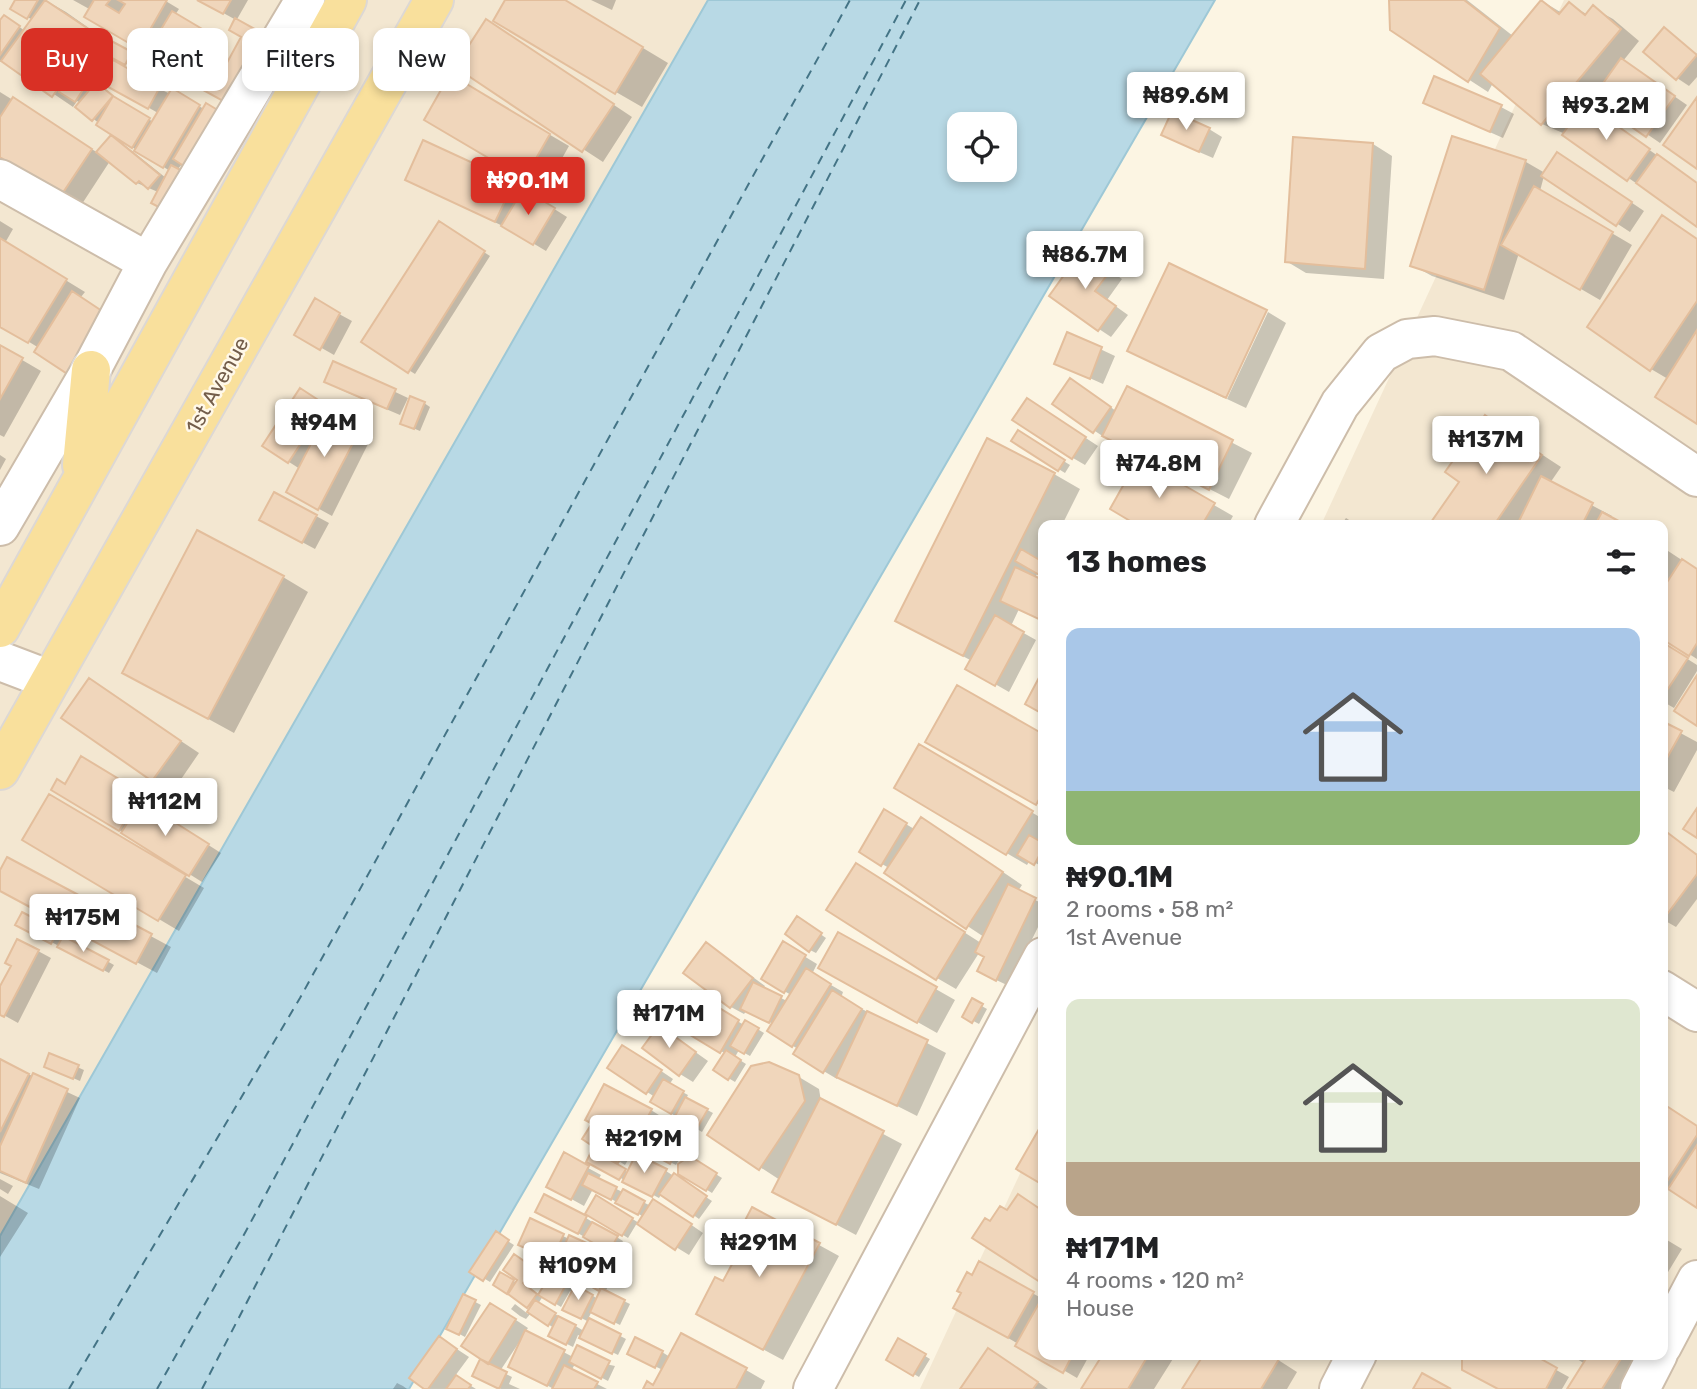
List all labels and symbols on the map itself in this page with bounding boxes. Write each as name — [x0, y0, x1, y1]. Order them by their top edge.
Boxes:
pin: ₦89.6M — [1129, 72, 1243, 132]
pin: ₦93.2M — [1549, 82, 1663, 142]
pin: ₦90.1M — [471, 158, 585, 217]
pin: ₦86.7M — [1028, 232, 1142, 291]
street label: 1st Avenue — [180, 333, 254, 437]
pin: ₦94M — [283, 400, 365, 459]
pin: ₦137M — [1437, 416, 1535, 476]
pin: ₦74.8M — [1102, 440, 1216, 500]
pin: ₦112M — [116, 778, 214, 838]
pin: ₦175M — [34, 894, 132, 954]
pin: ₦171M — [620, 990, 718, 1050]
pin: ₦219M — [595, 1116, 693, 1175]
pin: ₦291M — [710, 1220, 808, 1279]
pin: ₦109M — [529, 1242, 627, 1302]

